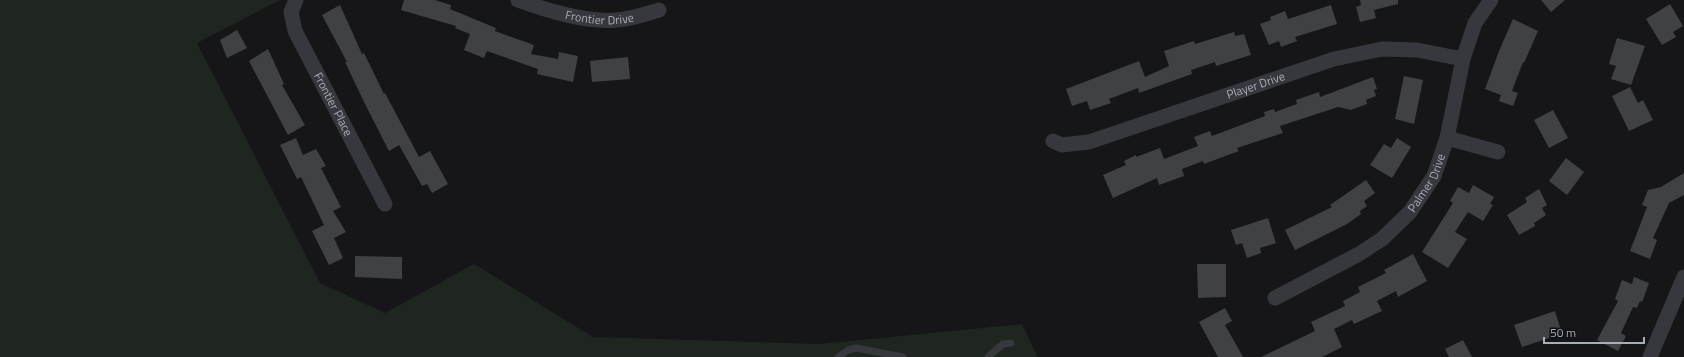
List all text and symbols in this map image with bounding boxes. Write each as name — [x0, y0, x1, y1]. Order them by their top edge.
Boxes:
street label: Frontier Drive — [563, 5, 635, 30]
street label: Player Drive — [1224, 66, 1287, 104]
street label: Frontier Place — [309, 69, 358, 139]
street label: Palmer Drive — [1402, 151, 1450, 216]
scale bar — [1544, 319, 1644, 345]
text: 50 m — [1550, 323, 1576, 342]

